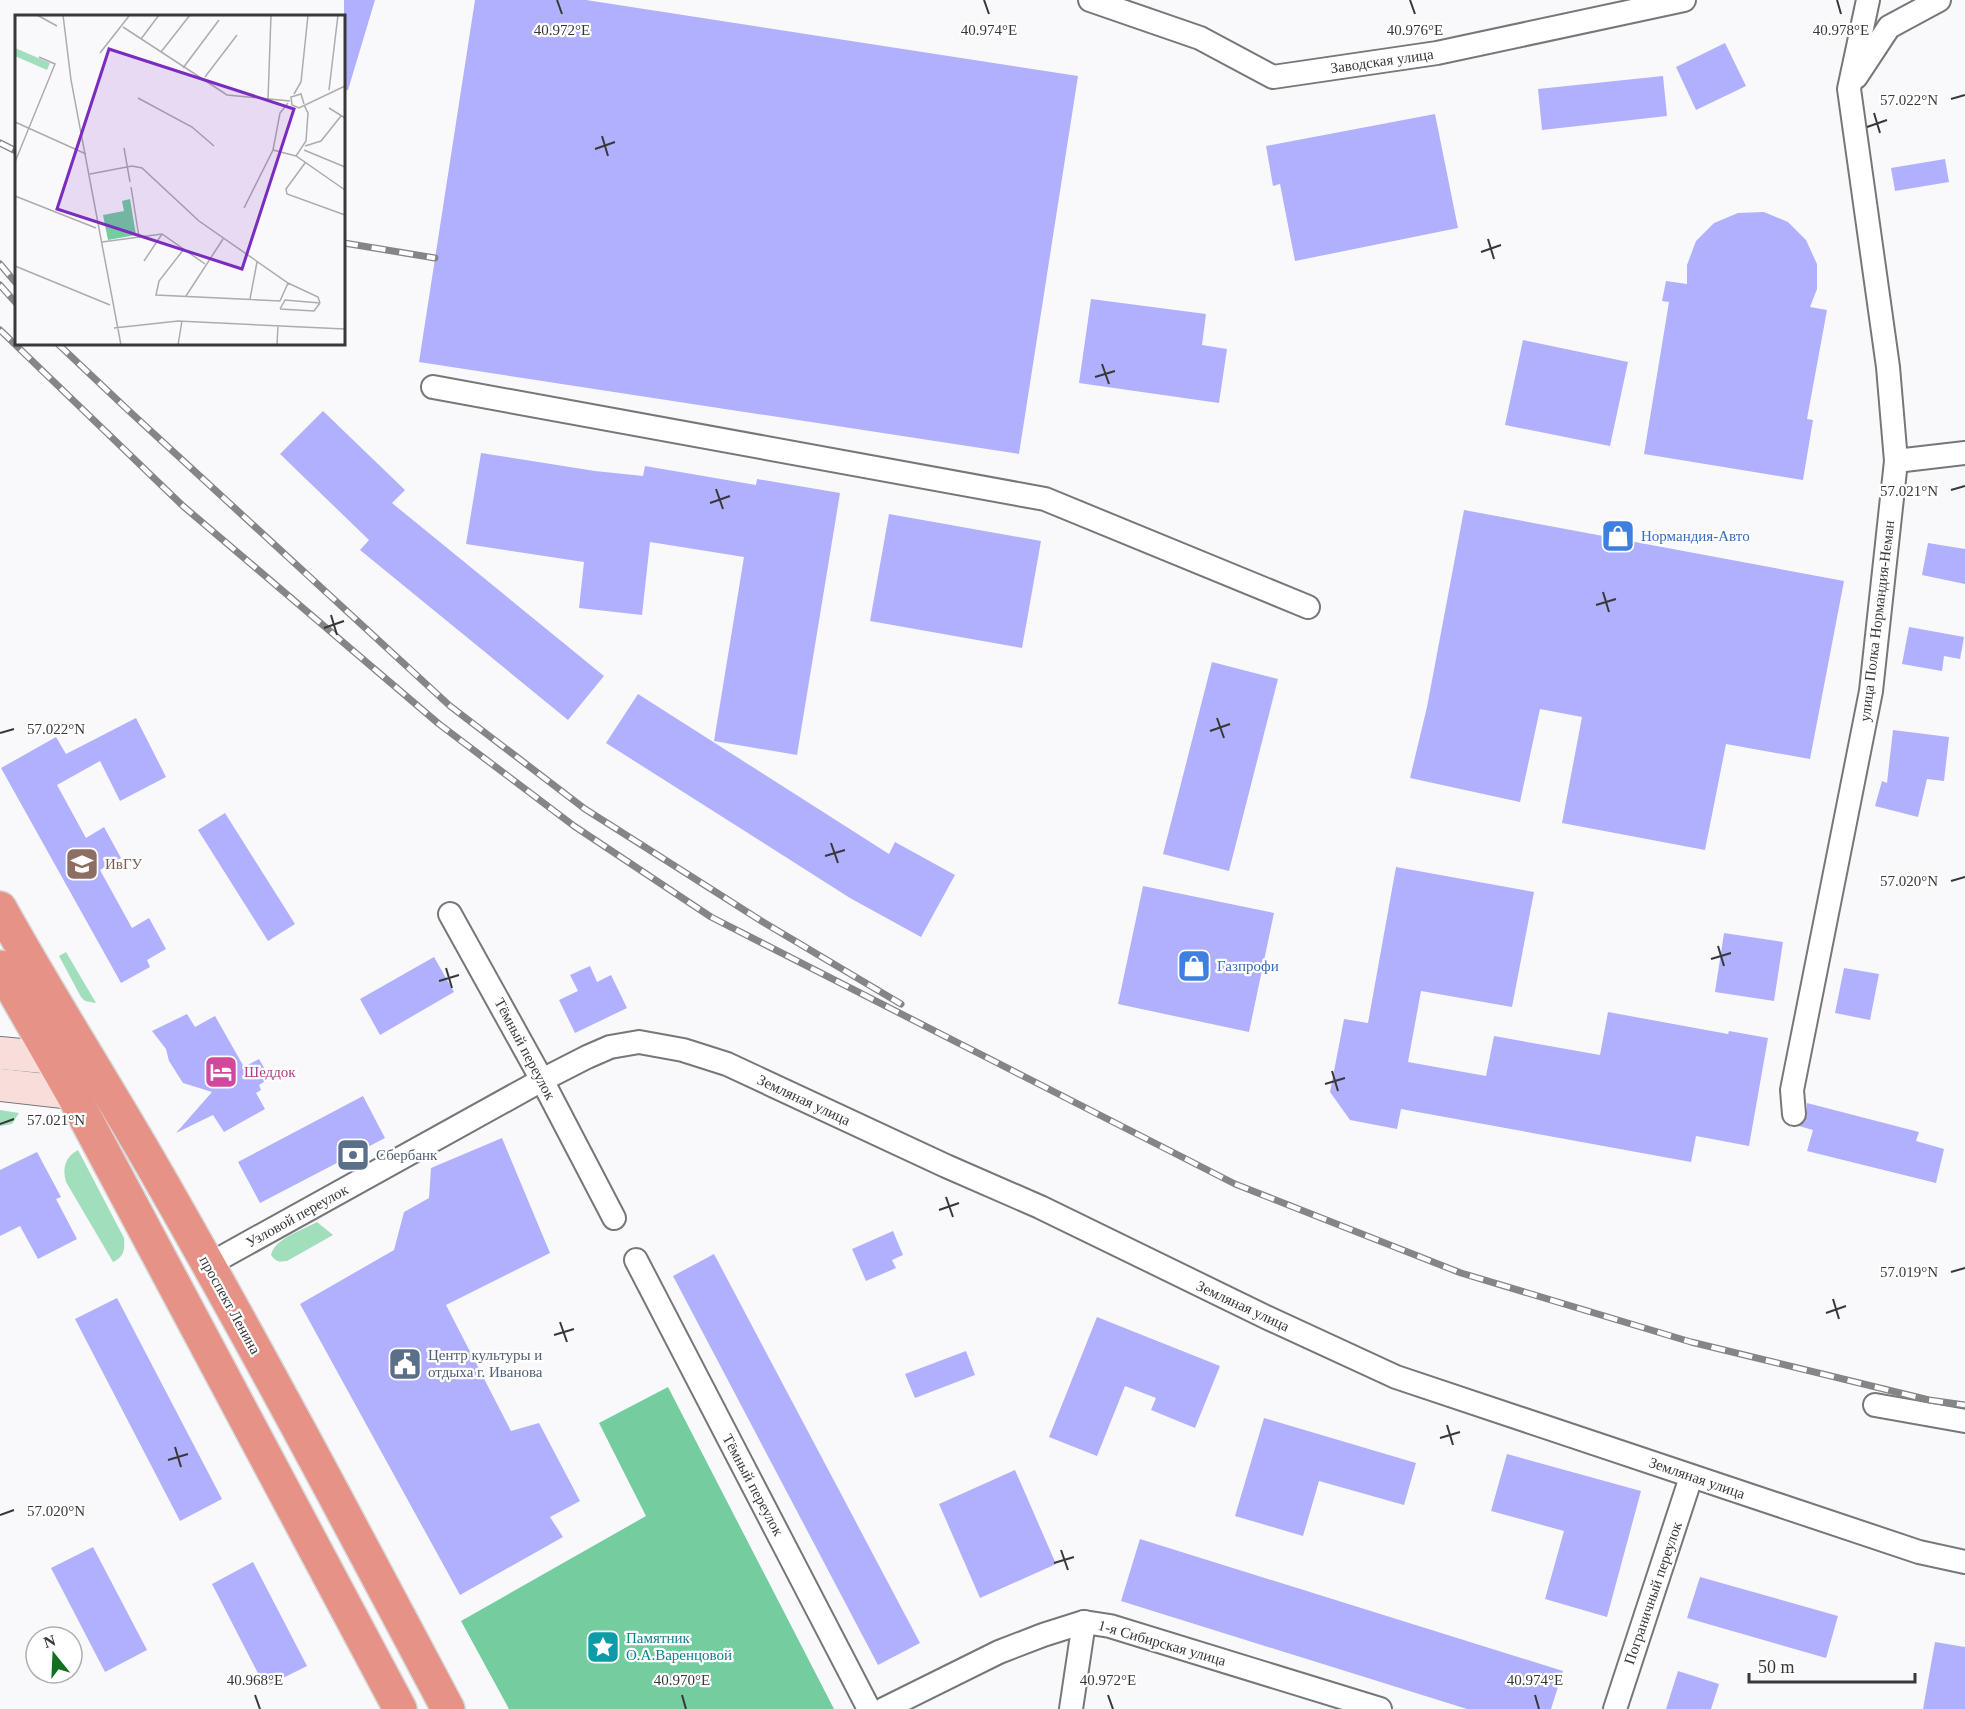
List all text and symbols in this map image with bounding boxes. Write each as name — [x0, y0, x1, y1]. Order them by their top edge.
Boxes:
inset map — [15, 15, 345, 345]
text: 40.972°E — [534, 22, 590, 38]
text: 40.974°E — [961, 22, 1017, 38]
text: 40.976°E — [1387, 22, 1443, 38]
text: 40.978°E — [1813, 22, 1869, 38]
street label: Заводская улица — [1329, 46, 1435, 76]
text: 57.022°N — [1880, 92, 1938, 108]
text: 57.021°N — [1880, 483, 1938, 499]
shop icon: Нормандия-Авто — [1600, 518, 1636, 554]
street label: улица Полка Нормандия-Неман — [1857, 519, 1897, 723]
place label: Нормандия-Авто — [1641, 528, 1750, 544]
text: 57.022°N — [27, 721, 85, 737]
school or university icon: ИвГУ — [64, 846, 100, 882]
place label: ИвГУ — [105, 856, 143, 872]
text: 57.020°N — [1880, 873, 1938, 889]
shop icon: Газпрофи — [1176, 948, 1212, 984]
place label: Газпрофи — [1217, 958, 1279, 974]
street label: Тёмный переулок — [491, 995, 559, 1103]
hotel icon: Шеддок — [203, 1054, 239, 1090]
place label: Шеддок — [244, 1064, 296, 1080]
street label: Земляная улица — [755, 1072, 853, 1129]
text: 57.021°N — [27, 1112, 85, 1128]
bank icon: Сбербанк — [335, 1137, 371, 1173]
place label: Сбербанк — [376, 1147, 438, 1163]
street label: Узловой переулок — [243, 1181, 351, 1251]
street label: проспект Ленина — [196, 1253, 264, 1357]
text: 57.019°N — [1880, 1264, 1938, 1280]
street label: Земляная улица — [1194, 1278, 1292, 1335]
public building icon: Центр культуры и отдыха г. Иванова — [387, 1346, 423, 1382]
place label: Центр культуры и отдыха г. Иванова — [428, 1347, 543, 1380]
street label: Тёмный переулок — [719, 1431, 787, 1539]
street label: Земляная улица — [1647, 1454, 1747, 1502]
text: 57.020°N — [27, 1503, 85, 1519]
street label: Пограничный переулок — [1621, 1519, 1685, 1666]
street label: 1-я Сибирская улица — [1096, 1617, 1228, 1669]
north arrow — [24, 1625, 84, 1685]
place icon: Памятник О.А.Варенцовой — [585, 1629, 621, 1665]
place label: Памятник О.А.Варенцовой — [626, 1630, 732, 1663]
text: N — [41, 1631, 58, 1651]
scale bar — [1749, 1646, 1916, 1684]
text: 50 m — [1758, 1657, 1795, 1677]
text: 40.968°E — [227, 1672, 283, 1688]
text: 40.970°E — [654, 1672, 710, 1688]
text: 40.972°E — [1080, 1672, 1136, 1688]
text: 40.974°E — [1507, 1672, 1563, 1688]

